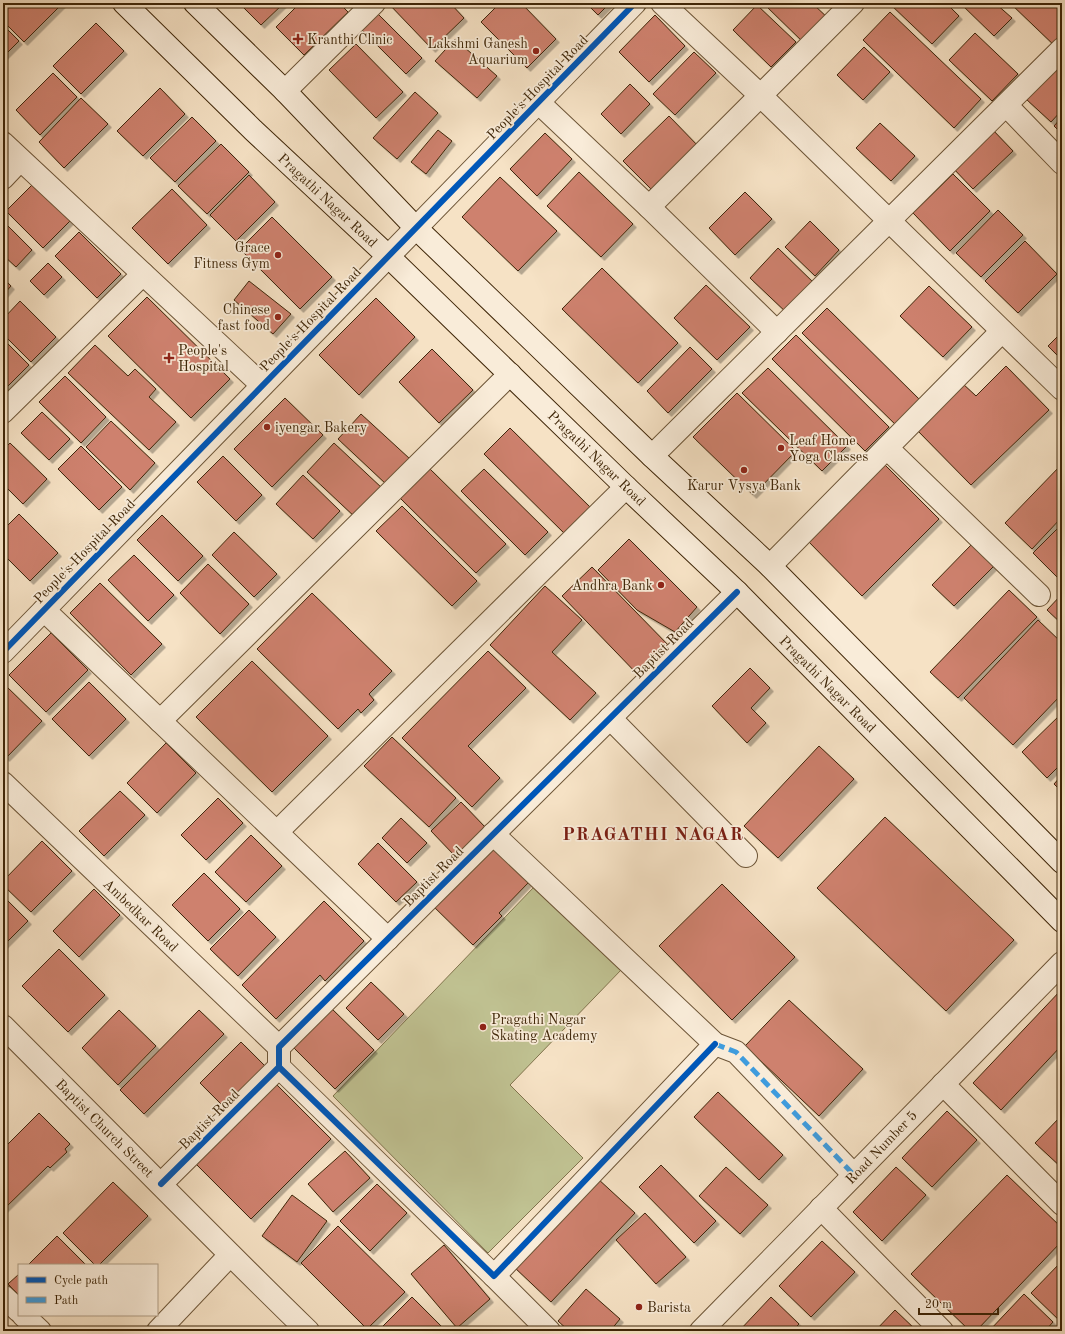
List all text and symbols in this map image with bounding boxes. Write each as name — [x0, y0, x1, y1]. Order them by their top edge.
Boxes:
marker: Kranthi Clinic — [292, 33, 304, 45]
place label: Kranthi Clinic — [307, 33, 392, 47]
street label: People's Hospital Road — [484, 33, 591, 142]
place label: Lakshmi Ganesh Aquarium — [427, 37, 528, 67]
marker: Lakshmi Ganesh Aquarium — [531, 46, 541, 56]
street label: Pragathi Nagar Road — [275, 151, 380, 250]
place label: Grace Fitness Gym — [193, 241, 270, 271]
marker: Grace Fitness Gym — [273, 250, 283, 260]
street label: People's Hospital Road — [257, 265, 364, 374]
place label: Chinese fast food — [218, 303, 270, 333]
marker: Chinese fast food — [273, 312, 283, 322]
place label: People's Hospital — [178, 344, 229, 374]
marker: People's Hospital — [163, 352, 175, 364]
street label: Pragathi Nagar Road — [545, 409, 648, 509]
place label: iyengar Bakery — [275, 421, 368, 435]
marker: iyengar Bakery — [262, 422, 272, 432]
place label: Leaf Home Yoga Classes — [789, 434, 868, 464]
marker: Leaf Home Yoga Classes — [776, 443, 786, 453]
marker: Karur Vysya Bank — [739, 465, 749, 475]
place label: Karur Vysya Bank — [687, 479, 801, 493]
street label: People's Hospital Road — [31, 497, 138, 606]
place label: Andhra Bank — [572, 579, 653, 593]
marker: Andhra Bank — [656, 580, 666, 590]
street label: Baptist Road — [631, 616, 696, 681]
street label: Pragathi Nagar Road — [776, 634, 878, 736]
district label: PRAGATHI NAGAR — [562, 826, 744, 844]
street label: Baptist Road — [401, 844, 466, 909]
street label: Ambedkar Road — [100, 877, 180, 955]
place label: Pragathi Nagar Skating Academy — [491, 1013, 598, 1043]
marker: Pragathi Nagar Skating Academy — [478, 1022, 488, 1032]
street label: Baptist Church Street — [53, 1077, 156, 1181]
street label: Baptist Road — [177, 1087, 242, 1152]
street label: Road Number 5 — [843, 1108, 920, 1187]
legend — [18, 1264, 158, 1316]
text: Cycle path — [54, 1275, 109, 1287]
scale bar — [919, 1290, 998, 1316]
text: Path — [54, 1295, 79, 1307]
text: 20 m — [925, 1299, 952, 1311]
place label: Barista — [647, 1301, 691, 1315]
marker: Barista — [634, 1302, 644, 1312]

